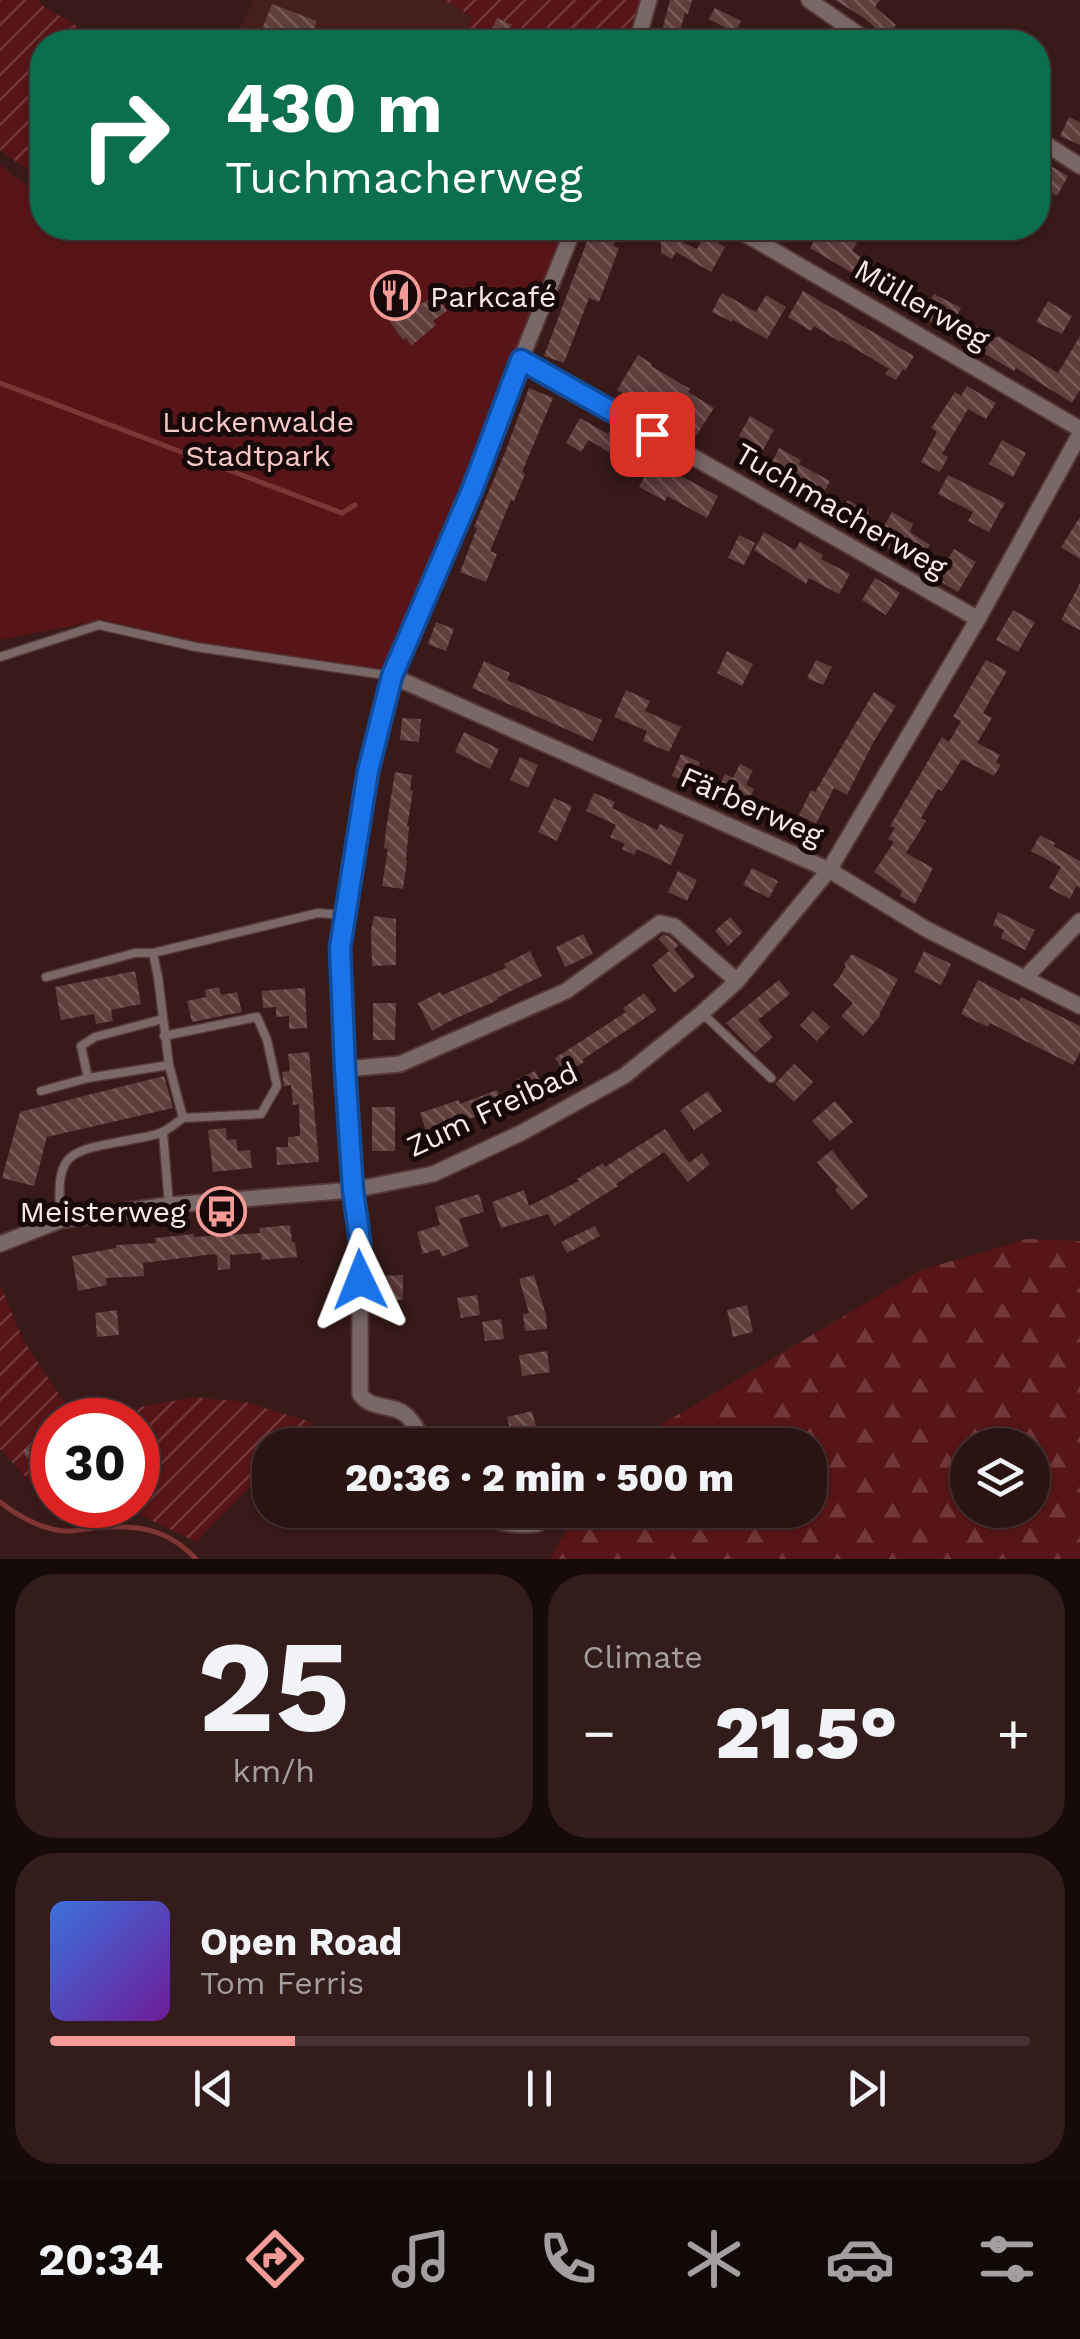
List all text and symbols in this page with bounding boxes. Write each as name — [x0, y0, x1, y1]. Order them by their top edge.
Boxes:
text: 430 m — [225, 67, 443, 149]
icon: right — [60, 70, 190, 200]
text: Tuchmacherweg — [225, 151, 583, 204]
street label: Müllerweg — [848, 251, 996, 357]
restaurant icon: Parkcafé — [369, 270, 421, 322]
place label: Parkcafé — [430, 279, 556, 314]
pin — [610, 392, 695, 477]
park label: Luckenwalde Stadtpark — [162, 404, 354, 473]
icon: arrive — [625, 407, 680, 462]
street label: Tuchmacherweg — [729, 435, 953, 585]
street label: Färberweg — [675, 759, 829, 853]
street label: Zum Freibad — [401, 1054, 583, 1164]
bus stop icon: Meisterweg — [195, 1185, 247, 1237]
place label: Meisterweg — [20, 1194, 186, 1229]
position arrow — [308, 1228, 412, 1332]
speed limit sign: 30 — [30, 1398, 160, 1528]
map controls — [950, 1428, 1050, 1528]
button: layers — [950, 1428, 1050, 1528]
text: 20:36 · 2 min · 500 m — [345, 1456, 734, 1500]
text: 25 — [197, 1610, 350, 1763]
text: Climate — [583, 1638, 703, 1676]
text: 21.5° — [715, 1688, 898, 1776]
text: − — [583, 1701, 616, 1765]
text: + — [997, 1701, 1030, 1765]
text: km/h — [233, 1752, 315, 1790]
text: Open Road — [200, 1920, 402, 1964]
text: Tom Ferris — [200, 1964, 364, 2002]
icon: previous — [186, 2061, 241, 2116]
icon: pause — [512, 2061, 567, 2116]
icon: next — [839, 2061, 894, 2116]
icon: directions — [240, 2224, 310, 2294]
icon: music — [386, 2224, 456, 2294]
icon: phone — [533, 2224, 603, 2294]
icon: climate — [679, 2224, 749, 2294]
icon: car — [825, 2224, 895, 2294]
icon: filters — [972, 2224, 1042, 2294]
text: 20:34 — [38, 2233, 163, 2286]

